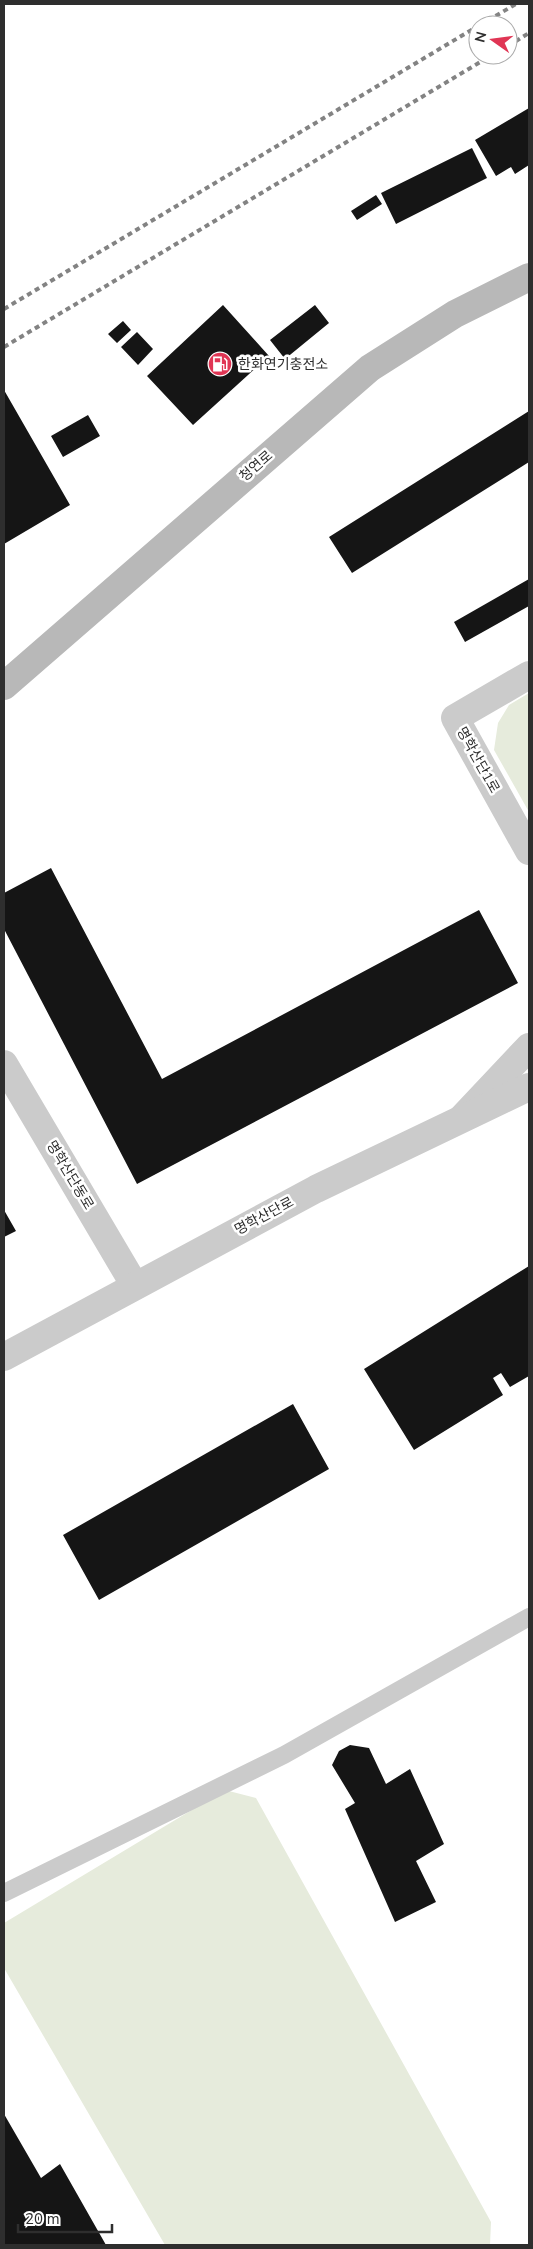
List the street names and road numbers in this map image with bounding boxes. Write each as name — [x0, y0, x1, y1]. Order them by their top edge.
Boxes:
street label: 청연로 — [235, 446, 277, 486]
street label: 명학산단1로 — [452, 724, 504, 797]
street label: 명학산단동로 — [42, 1137, 98, 1213]
street label: 명학산단로 — [231, 1192, 297, 1240]

